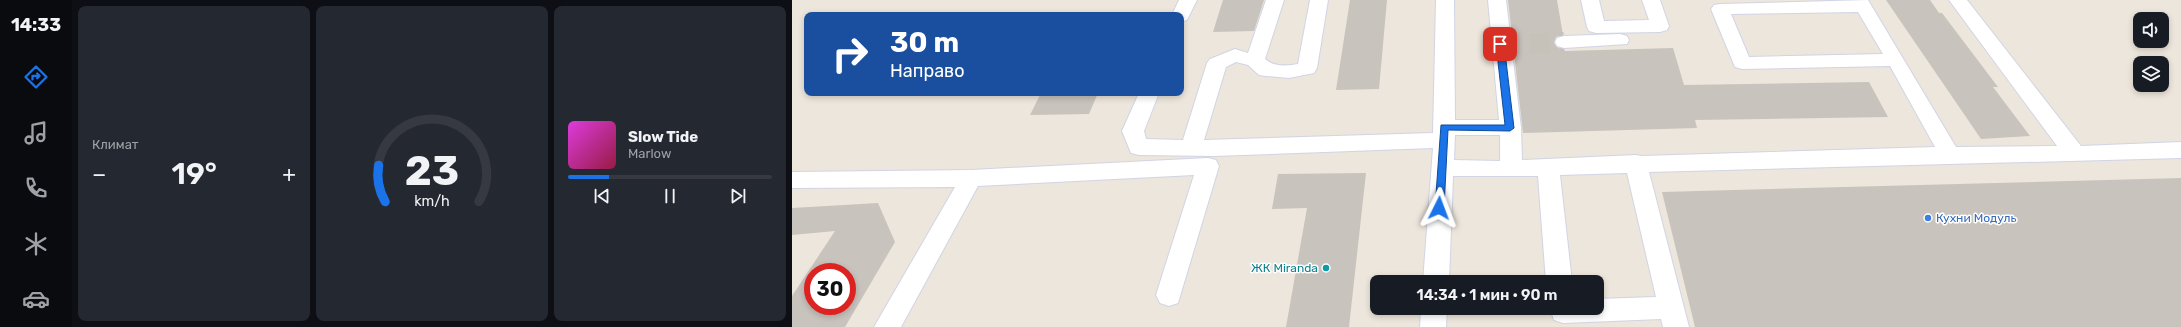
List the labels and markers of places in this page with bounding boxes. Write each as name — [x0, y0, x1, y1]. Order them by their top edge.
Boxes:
pin — [1483, 27, 1517, 61]
place label: Кухни Модуль — [1936, 211, 2016, 225]
marker: Кухни Модуль — [1923, 213, 1933, 223]
place label: ЖК Miranda — [1251, 261, 1318, 275]
marker: ЖК Miranda — [1321, 263, 1331, 273]

